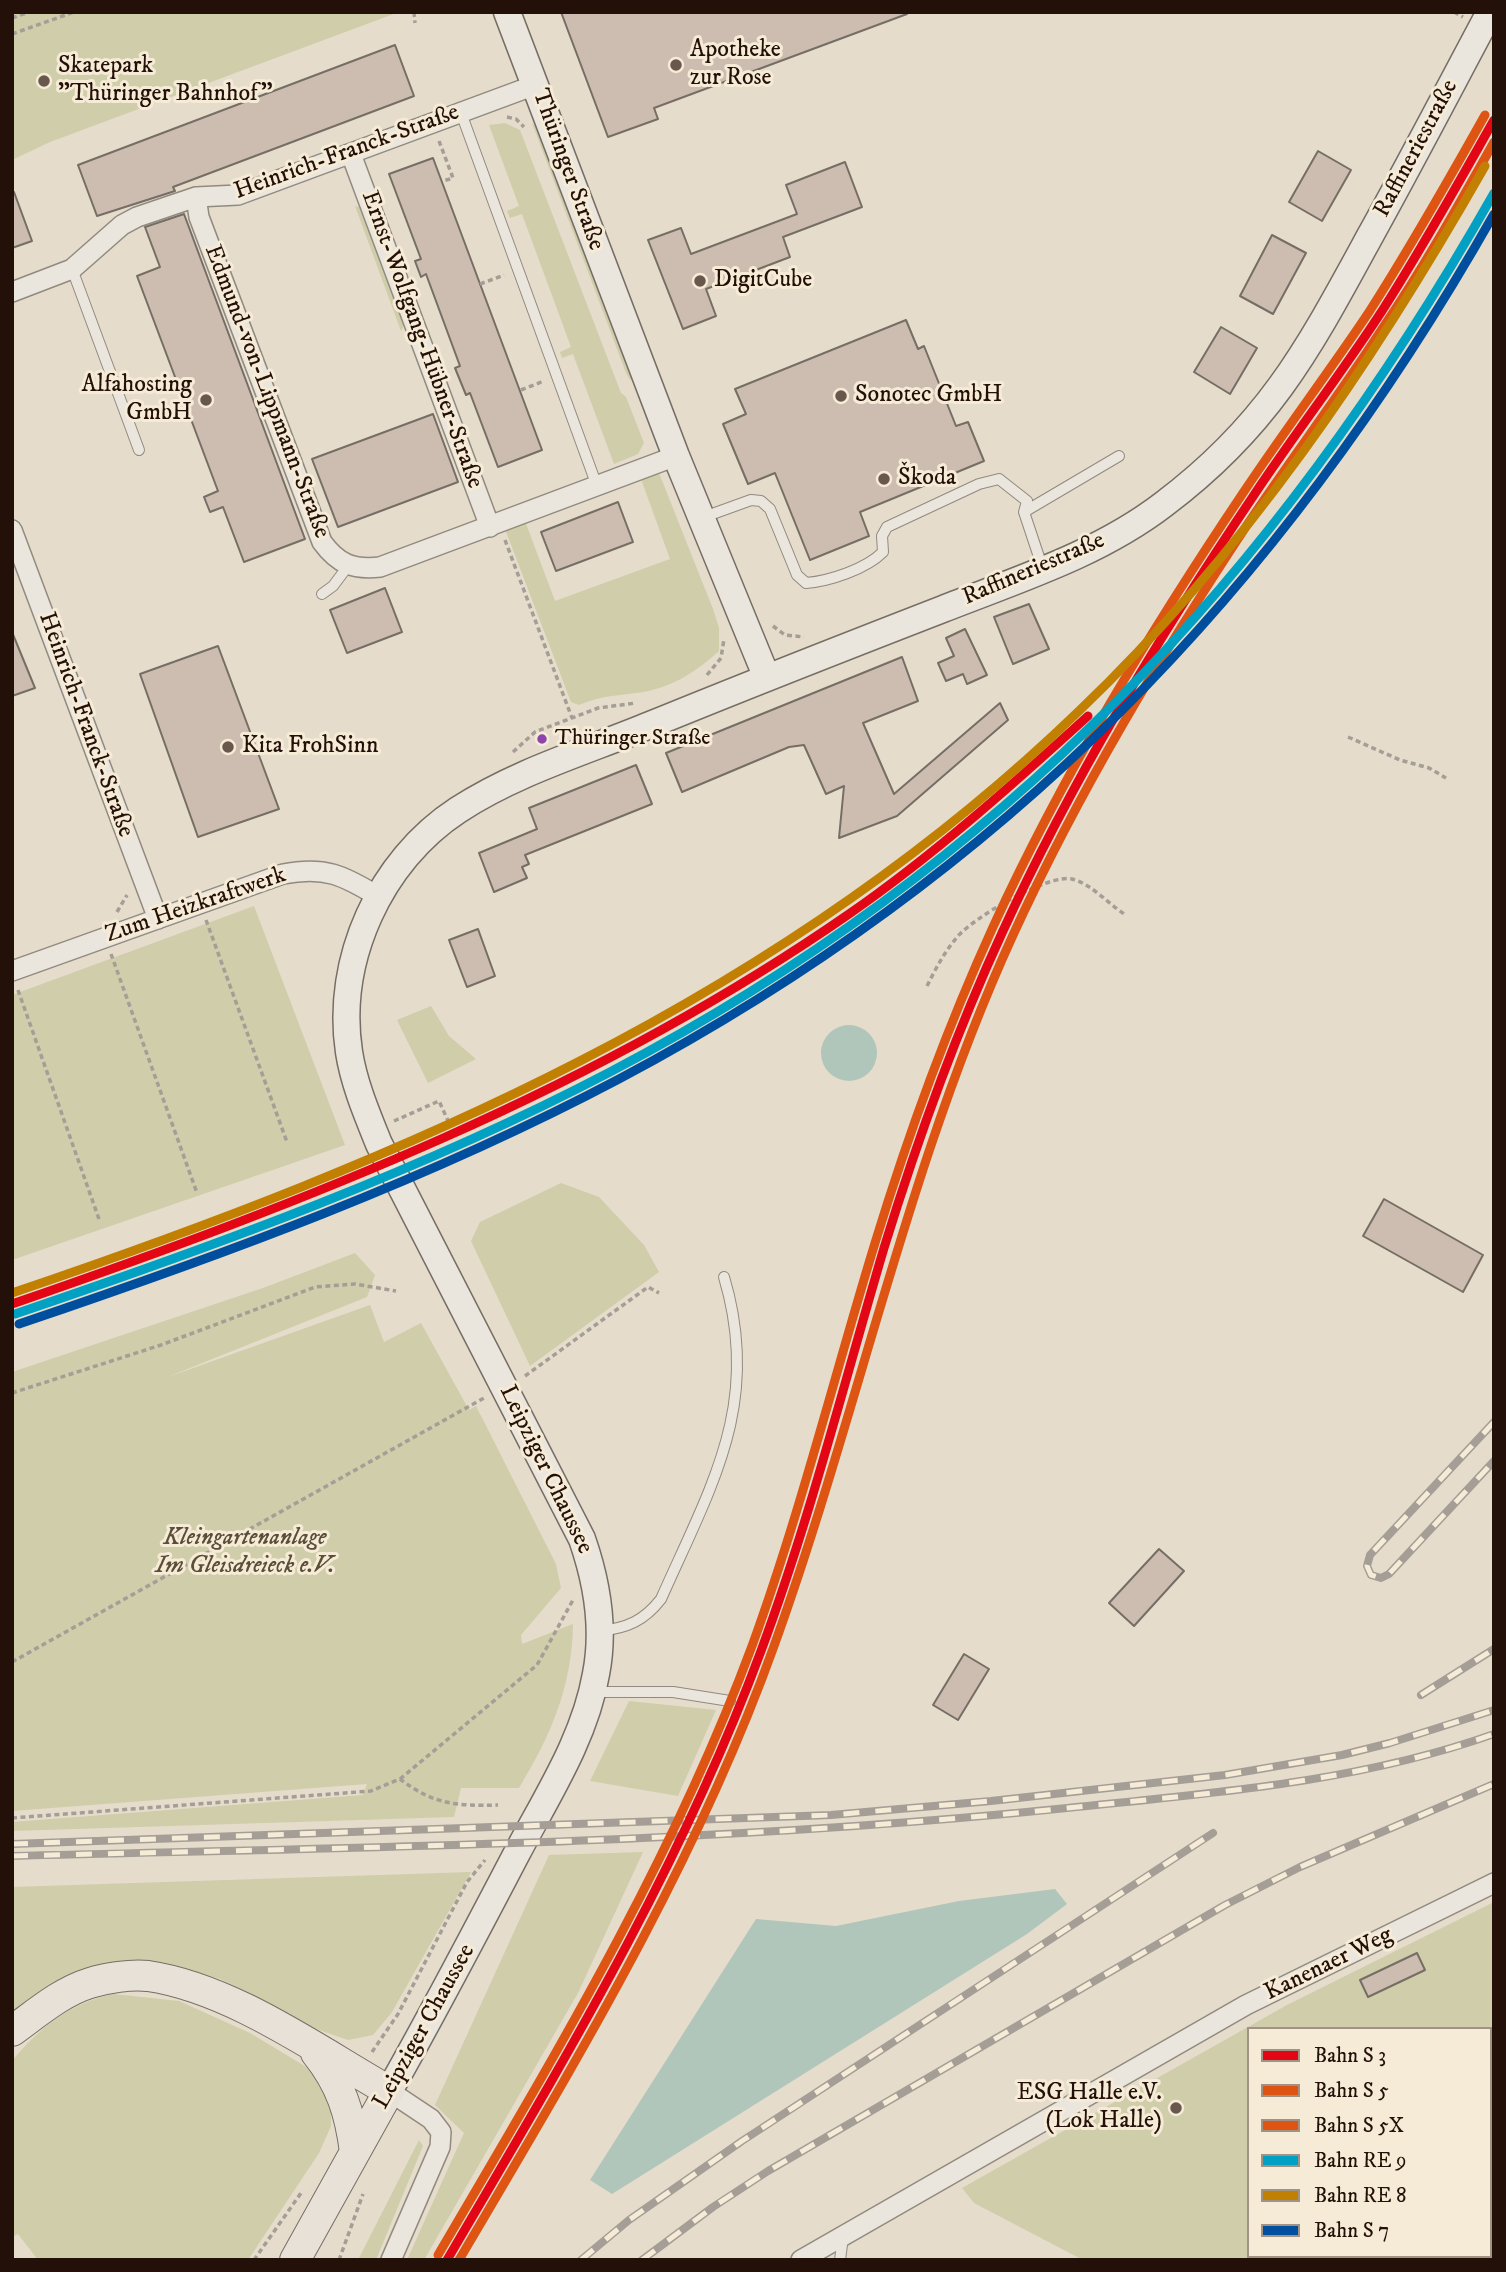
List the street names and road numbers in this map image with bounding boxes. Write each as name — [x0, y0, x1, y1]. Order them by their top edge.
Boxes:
street label: Raffineriestraße — [1369, 75, 1465, 223]
street label: Thüringer Straße — [524, 85, 610, 255]
street label: Heinrich-Franck-Straße — [231, 99, 463, 207]
street label: Ernst-Wolfgang-Hübner-Straße — [354, 187, 488, 493]
street label: Edmund-von-Lippmann-Straße — [197, 241, 335, 543]
street label: Raffineriestraße — [959, 527, 1109, 613]
street label: Heinrich-Franck-Straße — [31, 609, 139, 841]
street label: Zum Heizkraftwerk — [102, 862, 290, 950]
street label: Leipziger Chaussee — [492, 1381, 598, 1559]
street label: Kanenaer Weg — [1260, 1922, 1398, 2008]
street label: Leipziger Chaussee — [368, 1940, 482, 2114]

